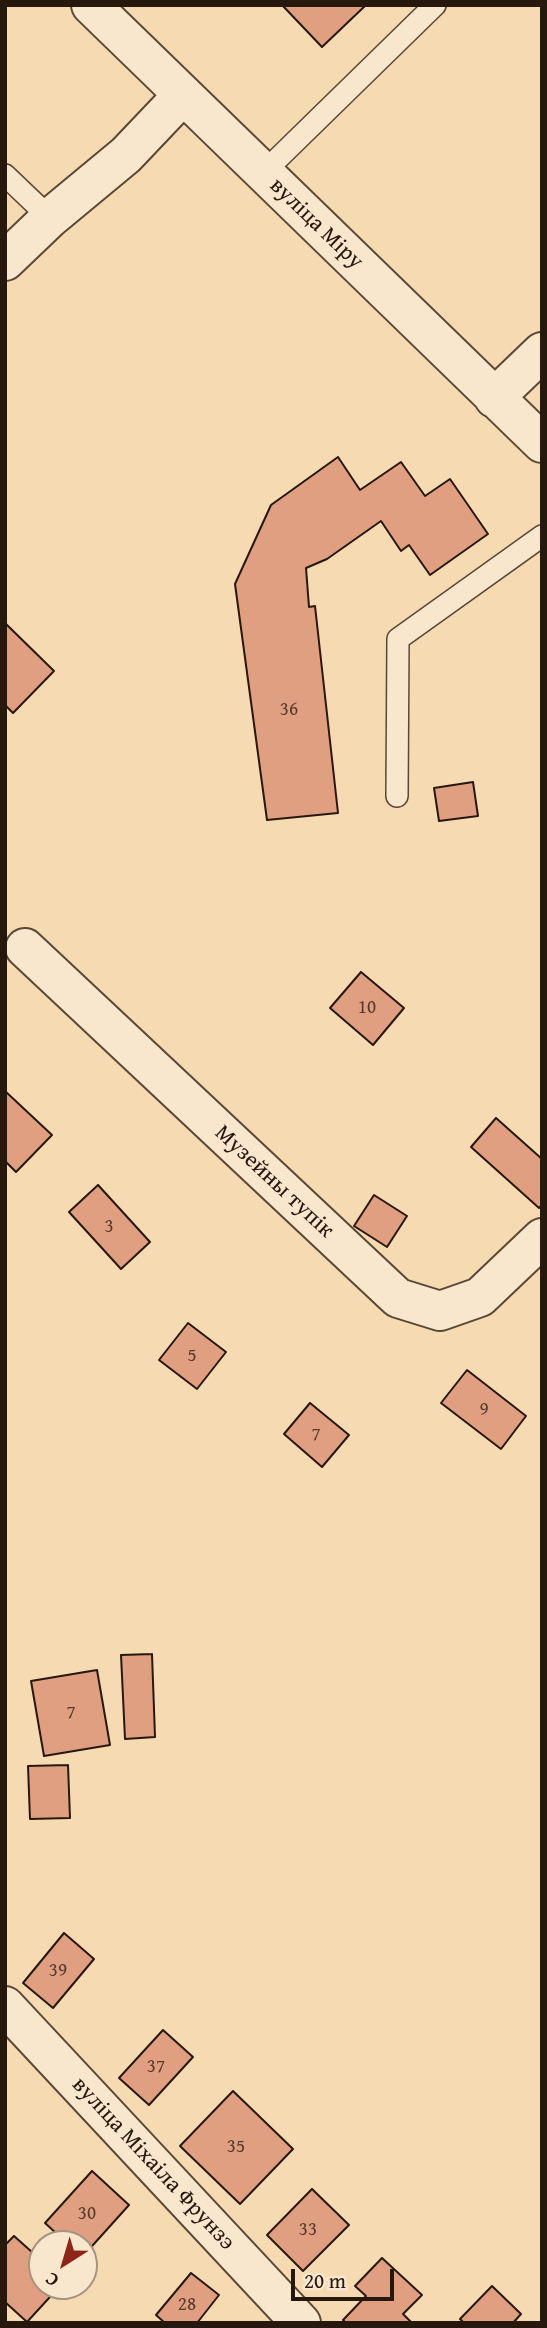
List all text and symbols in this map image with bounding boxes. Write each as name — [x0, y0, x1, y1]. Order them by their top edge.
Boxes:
street label: вуліца Міру — [263, 172, 369, 276]
house number: 36 — [280, 699, 298, 721]
house number: 10 — [358, 997, 376, 1019]
street label: Музейны тупік — [209, 1120, 339, 1244]
house number: 3 — [104, 1216, 114, 1238]
house number: 5 — [187, 1345, 197, 1367]
house number: 9 — [479, 1399, 489, 1421]
house number: 7 — [311, 1424, 321, 1446]
house number: 7 — [66, 1702, 76, 1724]
house number: 39 — [49, 1960, 67, 1982]
house number: 37 — [147, 2056, 165, 2078]
street label: вуліца Міхаіла Фрунзэ — [66, 2072, 240, 2256]
house number: 35 — [227, 2136, 245, 2158]
house number: 30 — [78, 2203, 96, 2225]
house number: 33 — [299, 2219, 317, 2241]
north arrow — [28, 2230, 98, 2300]
scale bar — [295, 2254, 398, 2298]
text: 20 m — [304, 2265, 346, 2296]
text: С — [39, 2266, 64, 2295]
house number: 28 — [178, 2294, 196, 2316]

